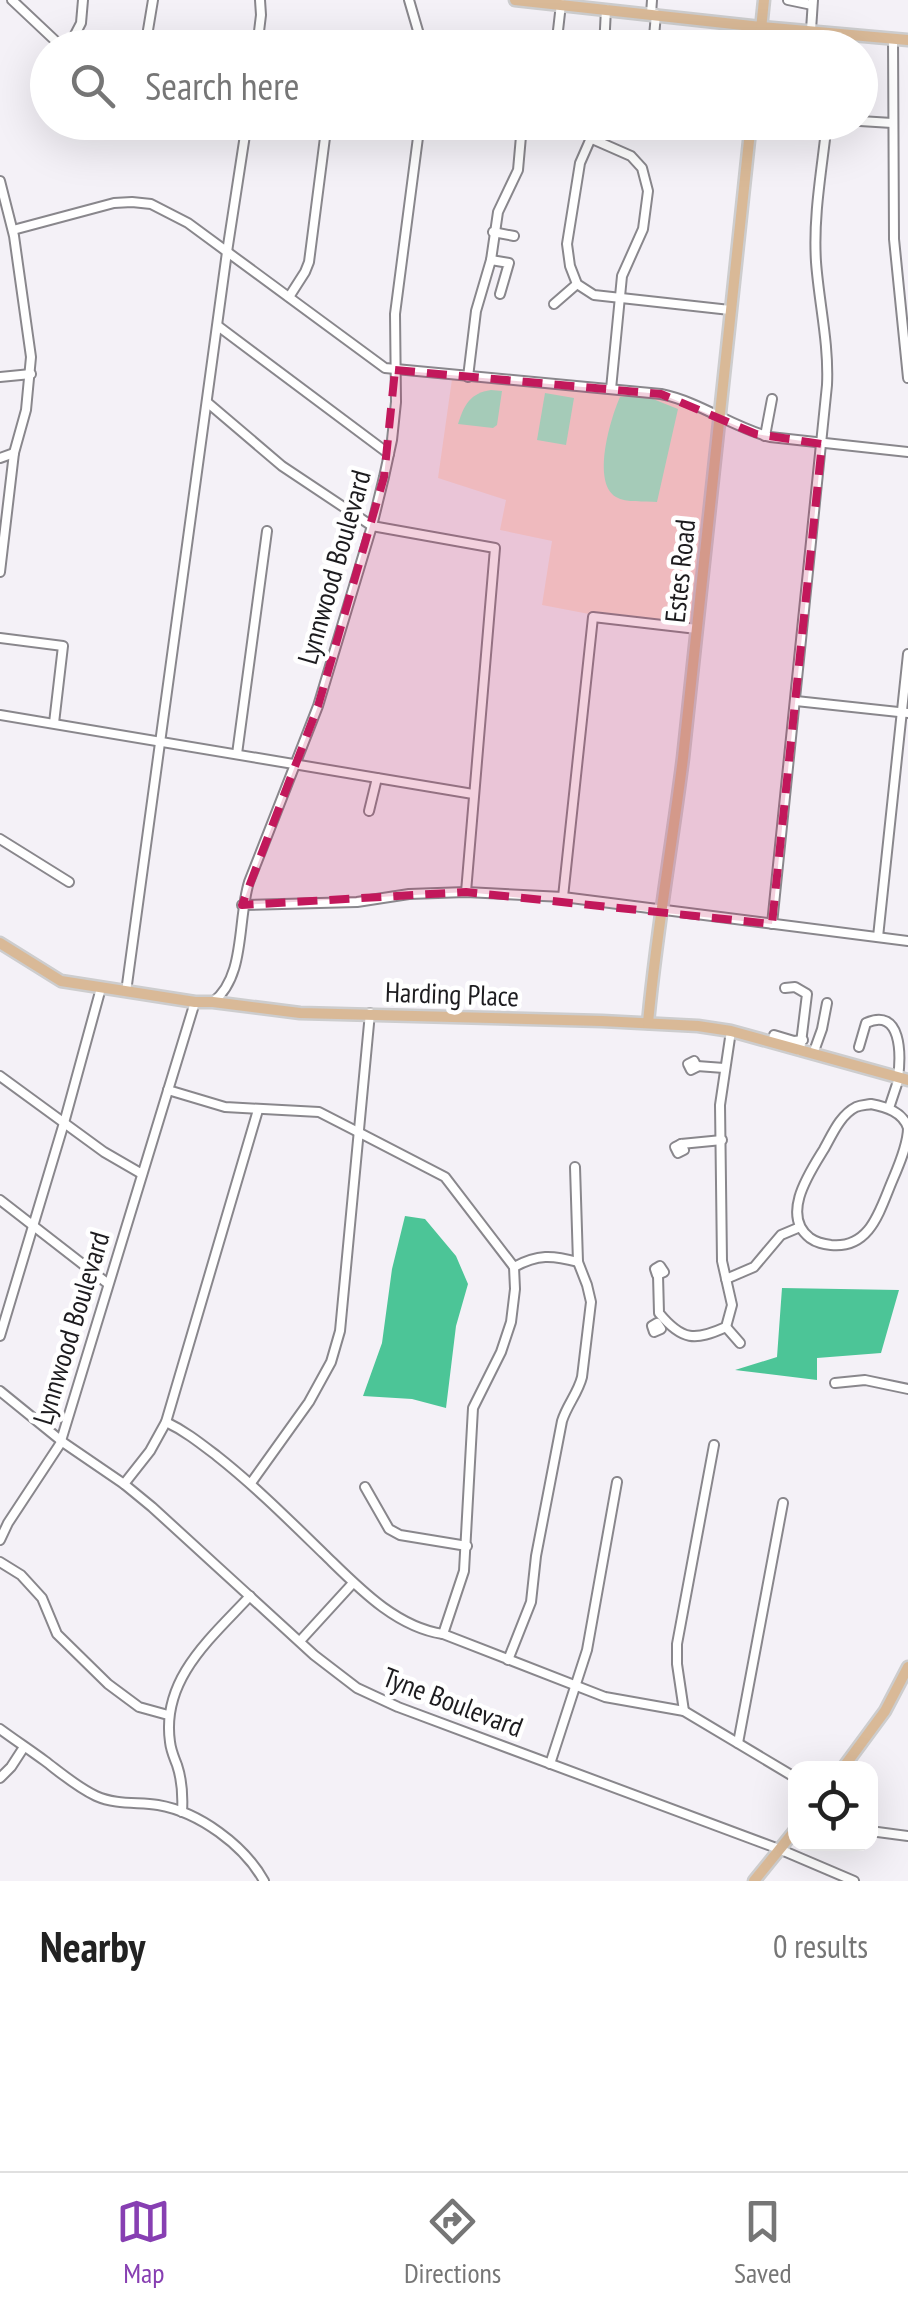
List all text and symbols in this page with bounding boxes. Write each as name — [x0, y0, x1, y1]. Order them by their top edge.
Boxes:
search box — [30, 30, 878, 140]
icon: search — [65, 58, 120, 113]
text: Search here — [145, 61, 299, 110]
street label: Lynnwood Boulevard — [288, 466, 379, 668]
street label: Estes Road — [656, 517, 703, 624]
street label: Harding Place — [384, 973, 520, 1014]
street label: Lynnwood Boulevard — [24, 1227, 117, 1429]
street label: Tyne Boulevard — [378, 1658, 528, 1745]
map controls — [788, 1761, 878, 1851]
button: locate — [788, 1761, 878, 1851]
text: Nearby — [40, 1919, 145, 1974]
text: 0 results — [773, 1925, 868, 1967]
tab: Map — [116, 2194, 171, 2291]
tab: Directions — [404, 2194, 501, 2291]
tab: Saved — [734, 2194, 792, 2291]

